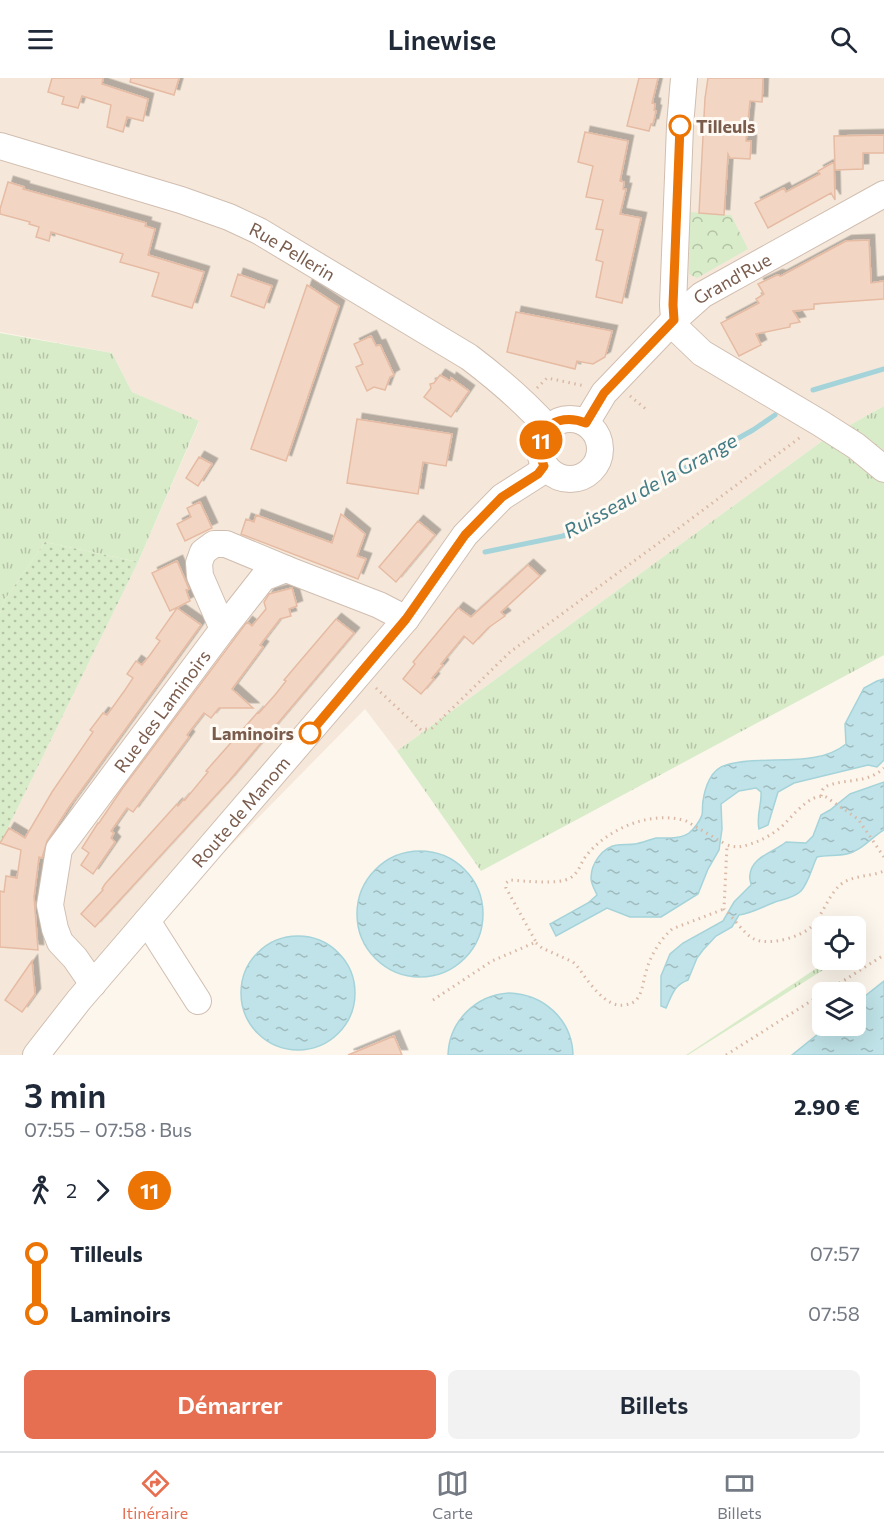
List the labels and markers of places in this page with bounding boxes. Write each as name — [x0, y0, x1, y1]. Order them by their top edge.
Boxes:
marker: Tilleuls — [669, 115, 691, 137]
place label: Tilleuls — [696, 115, 755, 137]
place label: Laminoirs — [212, 722, 294, 744]
marker: Laminoirs — [299, 722, 321, 744]

